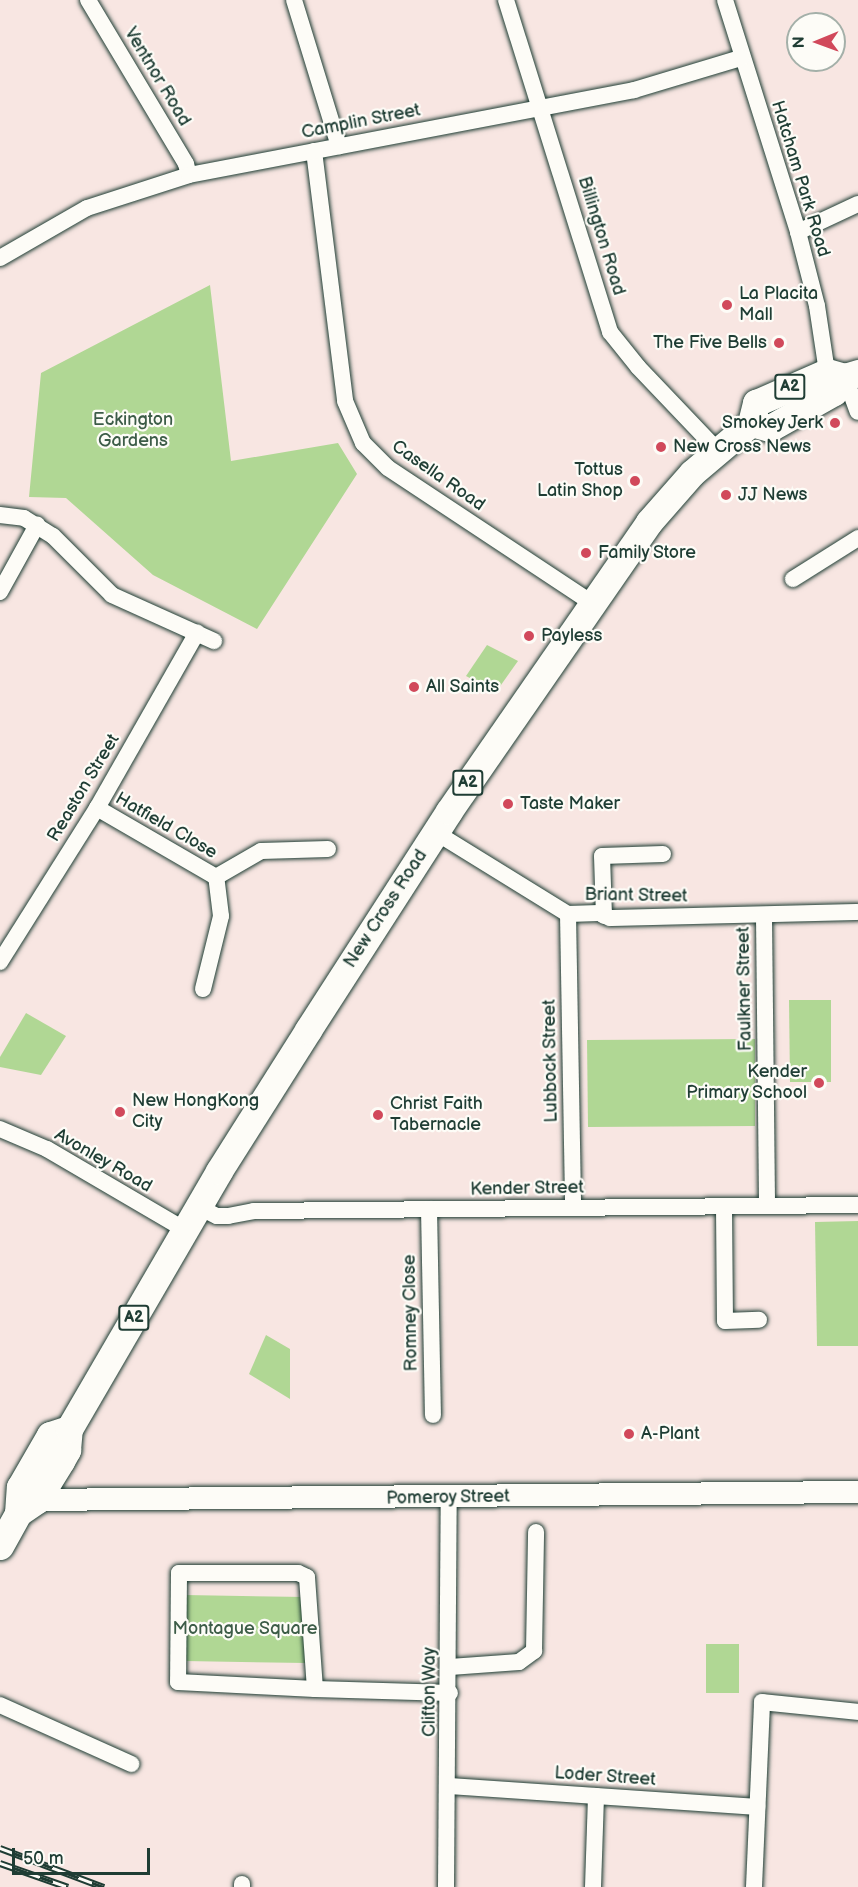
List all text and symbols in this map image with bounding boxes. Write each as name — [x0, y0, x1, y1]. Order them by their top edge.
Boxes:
north arrow — [786, 12, 846, 72]
street label: Ventnor Road — [119, 24, 195, 130]
text: N — [790, 36, 809, 48]
street label: Hatcham Park Road — [766, 98, 834, 260]
street label: Camplin Street — [300, 100, 422, 144]
street label: Billington Road — [573, 174, 629, 298]
place label: La Placita Mall — [739, 284, 818, 326]
marker: La Placita Mall — [720, 298, 734, 312]
place label: The Five Bells — [653, 332, 767, 354]
marker: The Five Bells — [772, 336, 786, 350]
road number: A2 — [774, 374, 806, 400]
park label: Eckington Gardens — [93, 410, 173, 452]
place label: Smokey Jerk — [720, 412, 823, 434]
marker: Smokey Jerk — [828, 416, 842, 430]
street label: Casella Road — [387, 436, 489, 516]
place label: New Cross News — [673, 436, 811, 458]
marker: New Cross News — [654, 440, 668, 454]
place label: Tottus Latin Shop — [537, 460, 623, 502]
marker: Tottus Latin Shop — [628, 474, 642, 488]
place label: JJ News — [738, 484, 807, 506]
marker: JJ News — [719, 488, 733, 502]
place label: Family Store — [598, 542, 697, 564]
marker: Family Store — [579, 546, 593, 560]
place label: Payless — [541, 625, 602, 647]
marker: Payless — [522, 629, 536, 643]
place label: All Saints — [426, 676, 500, 698]
marker: All Saints — [407, 680, 421, 694]
street label: Reaston Street — [43, 730, 125, 846]
road number: A2 — [452, 770, 484, 796]
street label: Hatfield Close — [111, 788, 221, 864]
place label: Taste Maker — [520, 793, 620, 815]
marker: Taste Maker — [501, 797, 515, 811]
street label: New Cross Road — [340, 846, 432, 972]
street label: Briant Street — [584, 884, 688, 908]
street label: Faulkner Street — [733, 926, 757, 1052]
street label: Lubbock Street — [539, 999, 563, 1123]
place label: Kender Primary School — [685, 1062, 807, 1104]
marker: Kender Primary School — [812, 1076, 826, 1090]
place label: New HongKong City — [132, 1091, 259, 1134]
place label: Christ Faith Tabernacle — [390, 1094, 483, 1136]
marker: New HongKong City — [113, 1105, 127, 1119]
marker: Christ Faith Tabernacle — [371, 1108, 385, 1122]
street label: Avonley Road — [50, 1124, 156, 1198]
street label: Kender Street — [470, 1177, 584, 1201]
street label: Romney Close — [399, 1254, 423, 1372]
road number: A2 — [118, 1305, 150, 1331]
place label: A-Plant — [641, 1423, 700, 1445]
marker: A-Plant — [622, 1427, 636, 1441]
street label: Pomeroy Street — [385, 1486, 511, 1510]
park label: Montague Square — [172, 1618, 318, 1640]
street label: Clifton Way — [419, 1647, 441, 1737]
street label: Loder Street — [553, 1763, 657, 1791]
scale bar — [15, 1836, 153, 1874]
text: 50 m — [23, 1848, 64, 1869]

